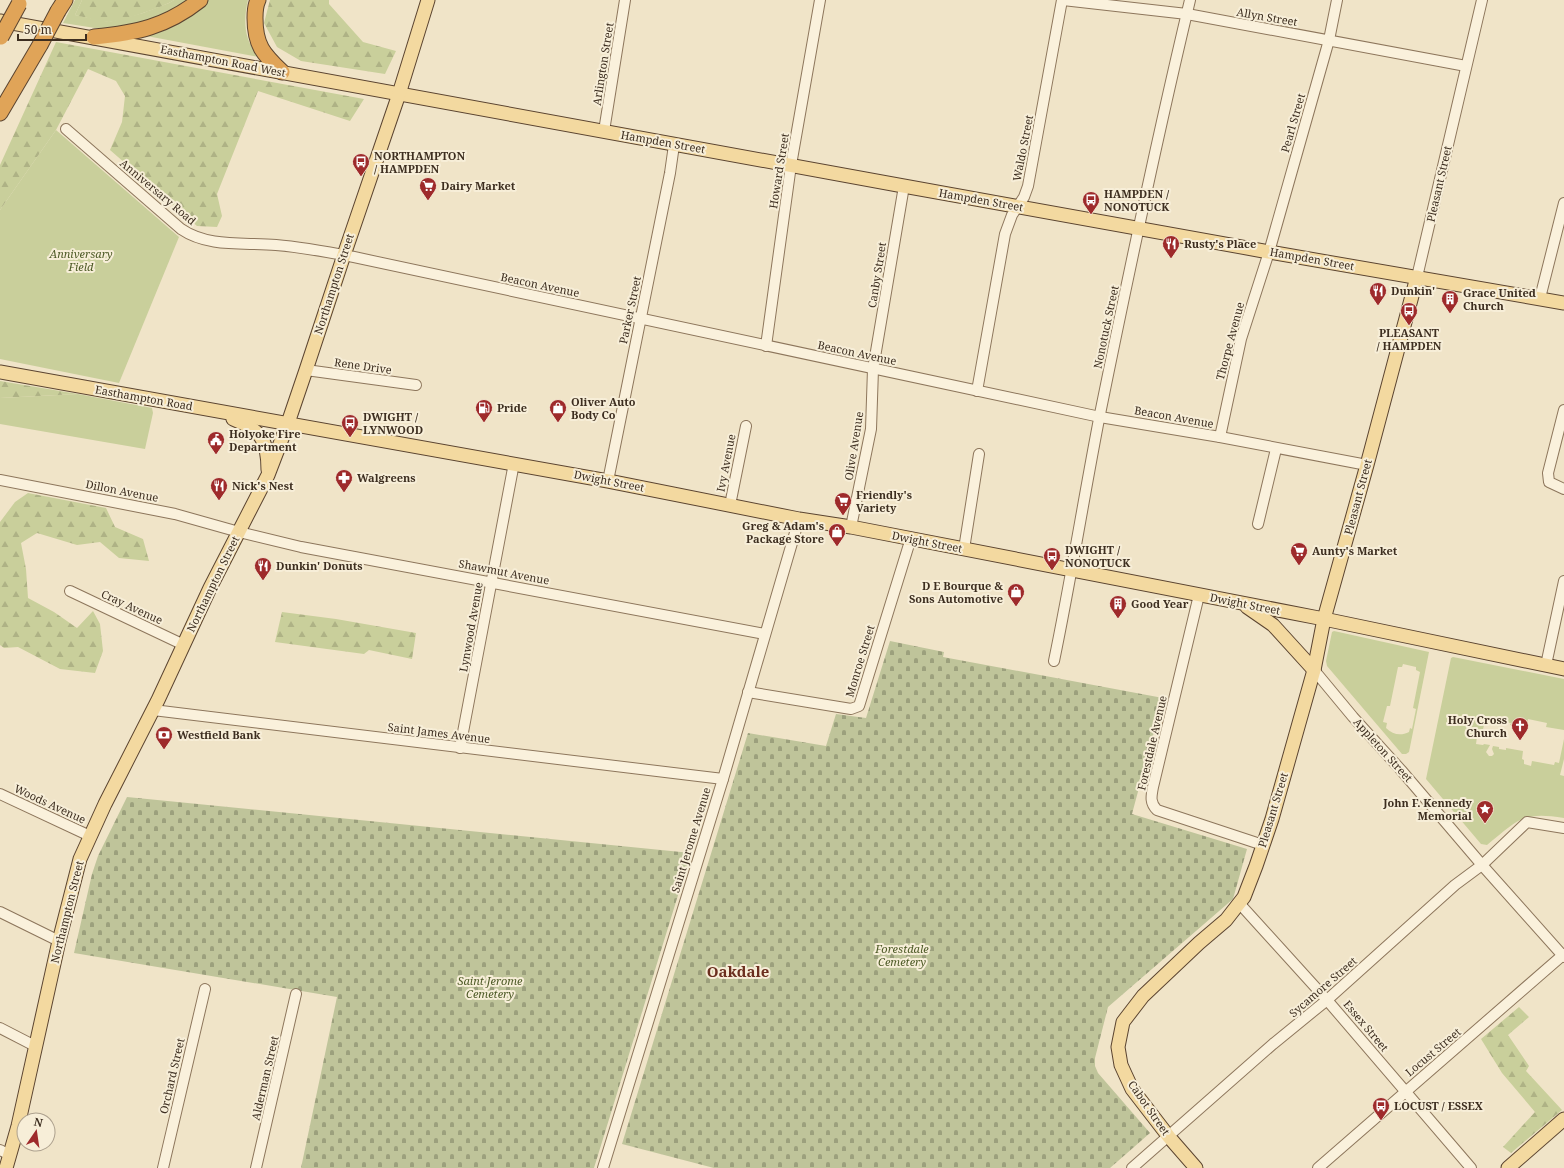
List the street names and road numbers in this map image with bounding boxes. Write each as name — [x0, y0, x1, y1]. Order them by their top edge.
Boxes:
street label: Allyn Street — [1236, 4, 1299, 29]
street label: Arlington Street — [589, 21, 616, 106]
street label: Easthampton Road West — [159, 41, 287, 80]
street label: Pearl Street — [1277, 91, 1308, 154]
street label: Waldo Street — [1009, 113, 1036, 182]
street label: Hampden Street — [620, 127, 707, 156]
street label: Howard Street — [765, 132, 792, 210]
street label: Pleasant Street — [1422, 144, 1455, 223]
street label: Anniversary Road — [117, 155, 200, 228]
street label: Hampden Street — [938, 185, 1025, 214]
street label: Northampton Street — [310, 231, 357, 336]
street label: Canby Street — [864, 241, 889, 309]
street label: Hampden Street — [1269, 244, 1356, 273]
street label: Beacon Avenue — [499, 269, 581, 300]
street label: Parker Street — [615, 275, 644, 345]
street label: Nonotuck Street — [1089, 284, 1122, 370]
street label: Thorpe Avenue — [1212, 300, 1247, 381]
street label: Beacon Avenue — [816, 337, 898, 368]
street label: Rene Drive — [333, 354, 393, 377]
street label: Easthampton Road — [94, 382, 194, 414]
street label: Beacon Avenue — [1133, 402, 1215, 431]
street label: Olive Avenue — [841, 410, 866, 481]
street label: Ivy Avenue — [713, 433, 739, 493]
street label: Pleasant Street — [1340, 457, 1375, 536]
street label: Dwight Street — [573, 466, 646, 495]
street label: Dillon Avenue — [84, 476, 160, 505]
street label: Dwight Street — [891, 527, 964, 556]
street label: Northampton Street — [183, 533, 242, 634]
street label: Shawmut Avenue — [457, 555, 551, 588]
street label: Lynwood Avenue — [455, 581, 486, 673]
street label: Cray Avenue — [99, 586, 165, 627]
street label: Dwight Street — [1209, 589, 1282, 618]
street label: Monroe Street — [841, 623, 878, 699]
street label: Forestdale Avenue — [1133, 694, 1170, 792]
street label: Appleton Street — [1351, 714, 1416, 785]
street label: Saint James Avenue — [387, 719, 491, 746]
street label: Pleasant Street — [1254, 770, 1291, 849]
street label: Woods Avenue — [12, 780, 89, 827]
street label: Saint Jerome Avenue — [667, 785, 714, 894]
street label: Northampton Street — [47, 859, 87, 965]
street label: Sycamore Street — [1286, 953, 1360, 1020]
street label: Essex Street — [1341, 997, 1392, 1055]
street label: Locust Street — [1402, 1024, 1464, 1079]
street label: Alderman Street — [248, 1034, 282, 1122]
street label: Orchard Street — [155, 1036, 188, 1115]
street label: Cabot Street — [1125, 1077, 1174, 1138]

